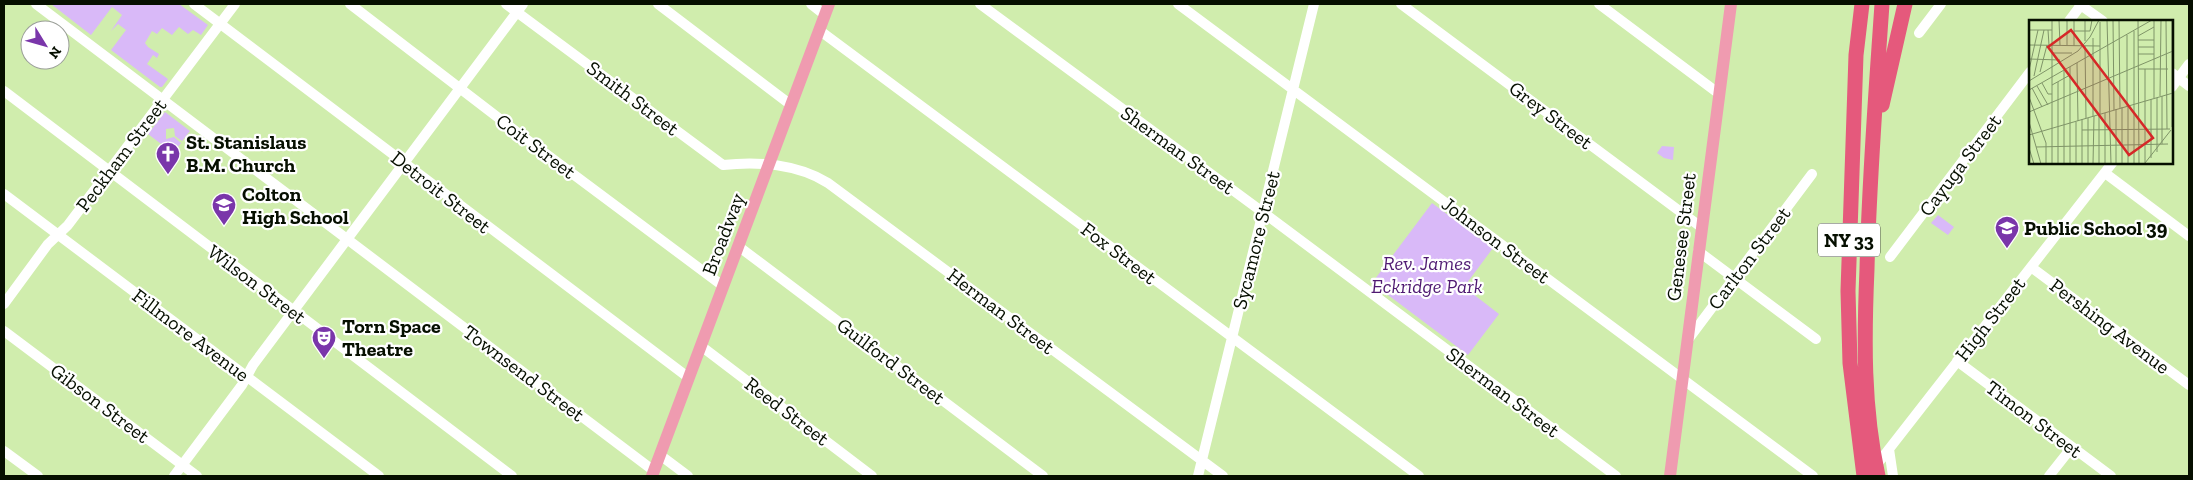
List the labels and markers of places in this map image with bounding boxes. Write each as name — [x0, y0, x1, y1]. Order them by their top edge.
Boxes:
place label: St. Stanislaus B.M. Church — [186, 130, 306, 177]
church icon: St. Stanislaus B.M. Church — [155, 141, 181, 175]
place label: Colton High School — [242, 182, 349, 229]
school or university icon: Colton High School — [211, 192, 237, 226]
school or university icon: Public School 39 — [1994, 215, 2020, 249]
place label: Public School 39 — [2024, 216, 2168, 240]
place label: Torn Space Theatre — [342, 314, 441, 361]
theatre icon: Torn Space Theatre — [311, 325, 337, 359]

